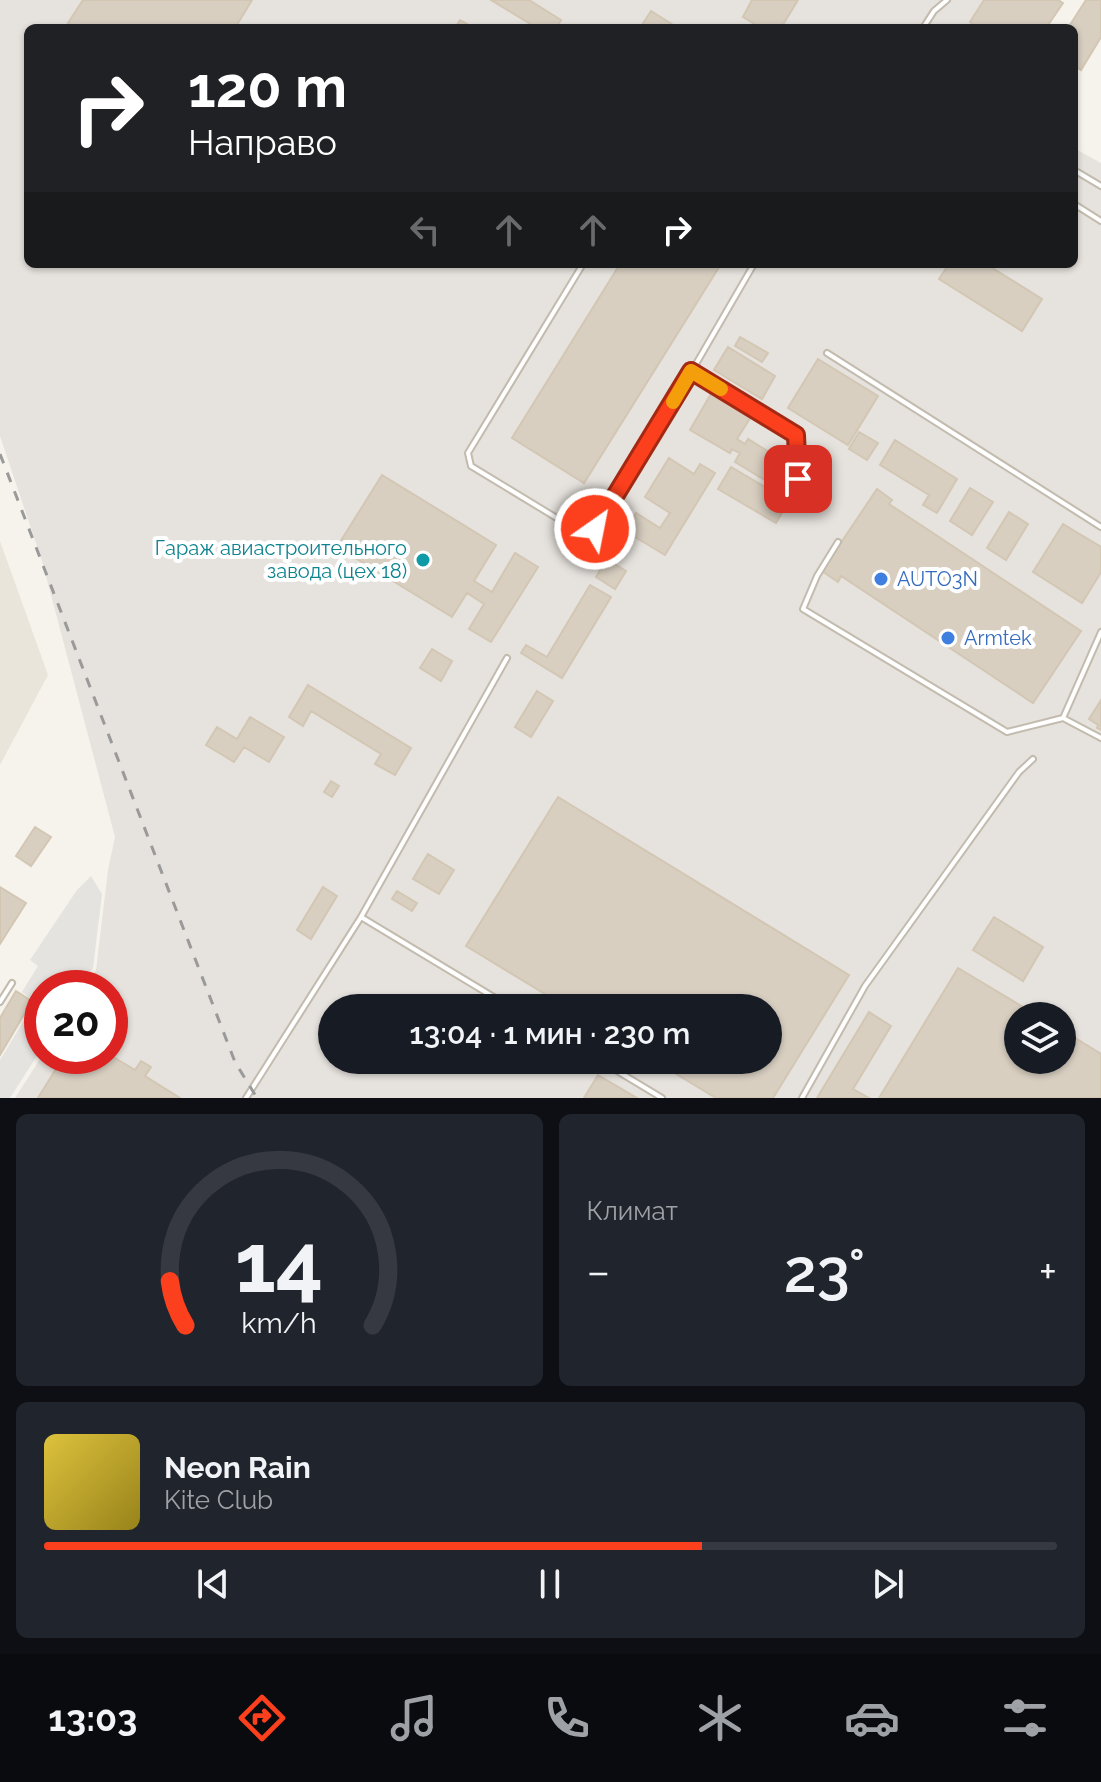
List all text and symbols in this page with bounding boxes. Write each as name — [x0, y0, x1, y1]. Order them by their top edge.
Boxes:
text: 120 m — [188, 54, 347, 120]
icon: right — [56, 56, 160, 160]
text: Направо — [188, 121, 337, 163]
icon: left — [403, 208, 447, 252]
icon: ahead — [487, 208, 531, 252]
icon: ahead — [571, 208, 615, 252]
icon: right — [655, 208, 699, 252]
pin — [764, 445, 832, 513]
icon: arrive — [776, 457, 820, 501]
position arrow — [553, 487, 637, 571]
place label: Гараж авиастроительного завода (цех 18) — [155, 536, 407, 583]
marker: Гараж авиастроительного завода (цех 18) — [414, 551, 432, 569]
place label: AUTO3N — [897, 567, 978, 591]
marker: AUTO3N — [872, 570, 890, 588]
place label: Armtek — [964, 626, 1032, 650]
marker: Armtek — [939, 629, 957, 647]
speed limit sign: 20 — [24, 970, 128, 1074]
map controls — [1004, 1002, 1076, 1074]
button: layers — [1004, 1002, 1076, 1074]
text: 13:04 · 1 мин · 230 m — [410, 1016, 690, 1051]
text: Климат — [587, 1196, 678, 1226]
text: 14 — [235, 1214, 324, 1311]
text: 23° — [784, 1236, 865, 1306]
text: − — [587, 1246, 610, 1297]
text: + — [1039, 1246, 1057, 1297]
text: km/h — [242, 1306, 317, 1340]
text: Neon Rain — [164, 1450, 311, 1485]
text: Kite Club — [164, 1485, 273, 1515]
icon: previous — [191, 1562, 235, 1606]
icon: pause — [528, 1562, 572, 1606]
icon: next — [866, 1562, 910, 1606]
icon: directions — [234, 1690, 290, 1746]
icon: music — [386, 1690, 442, 1746]
icon: phone — [539, 1690, 595, 1746]
icon: climate — [692, 1690, 748, 1746]
icon: car — [844, 1690, 900, 1746]
icon: filters — [997, 1690, 1053, 1746]
text: 13:03 — [48, 1697, 137, 1739]

